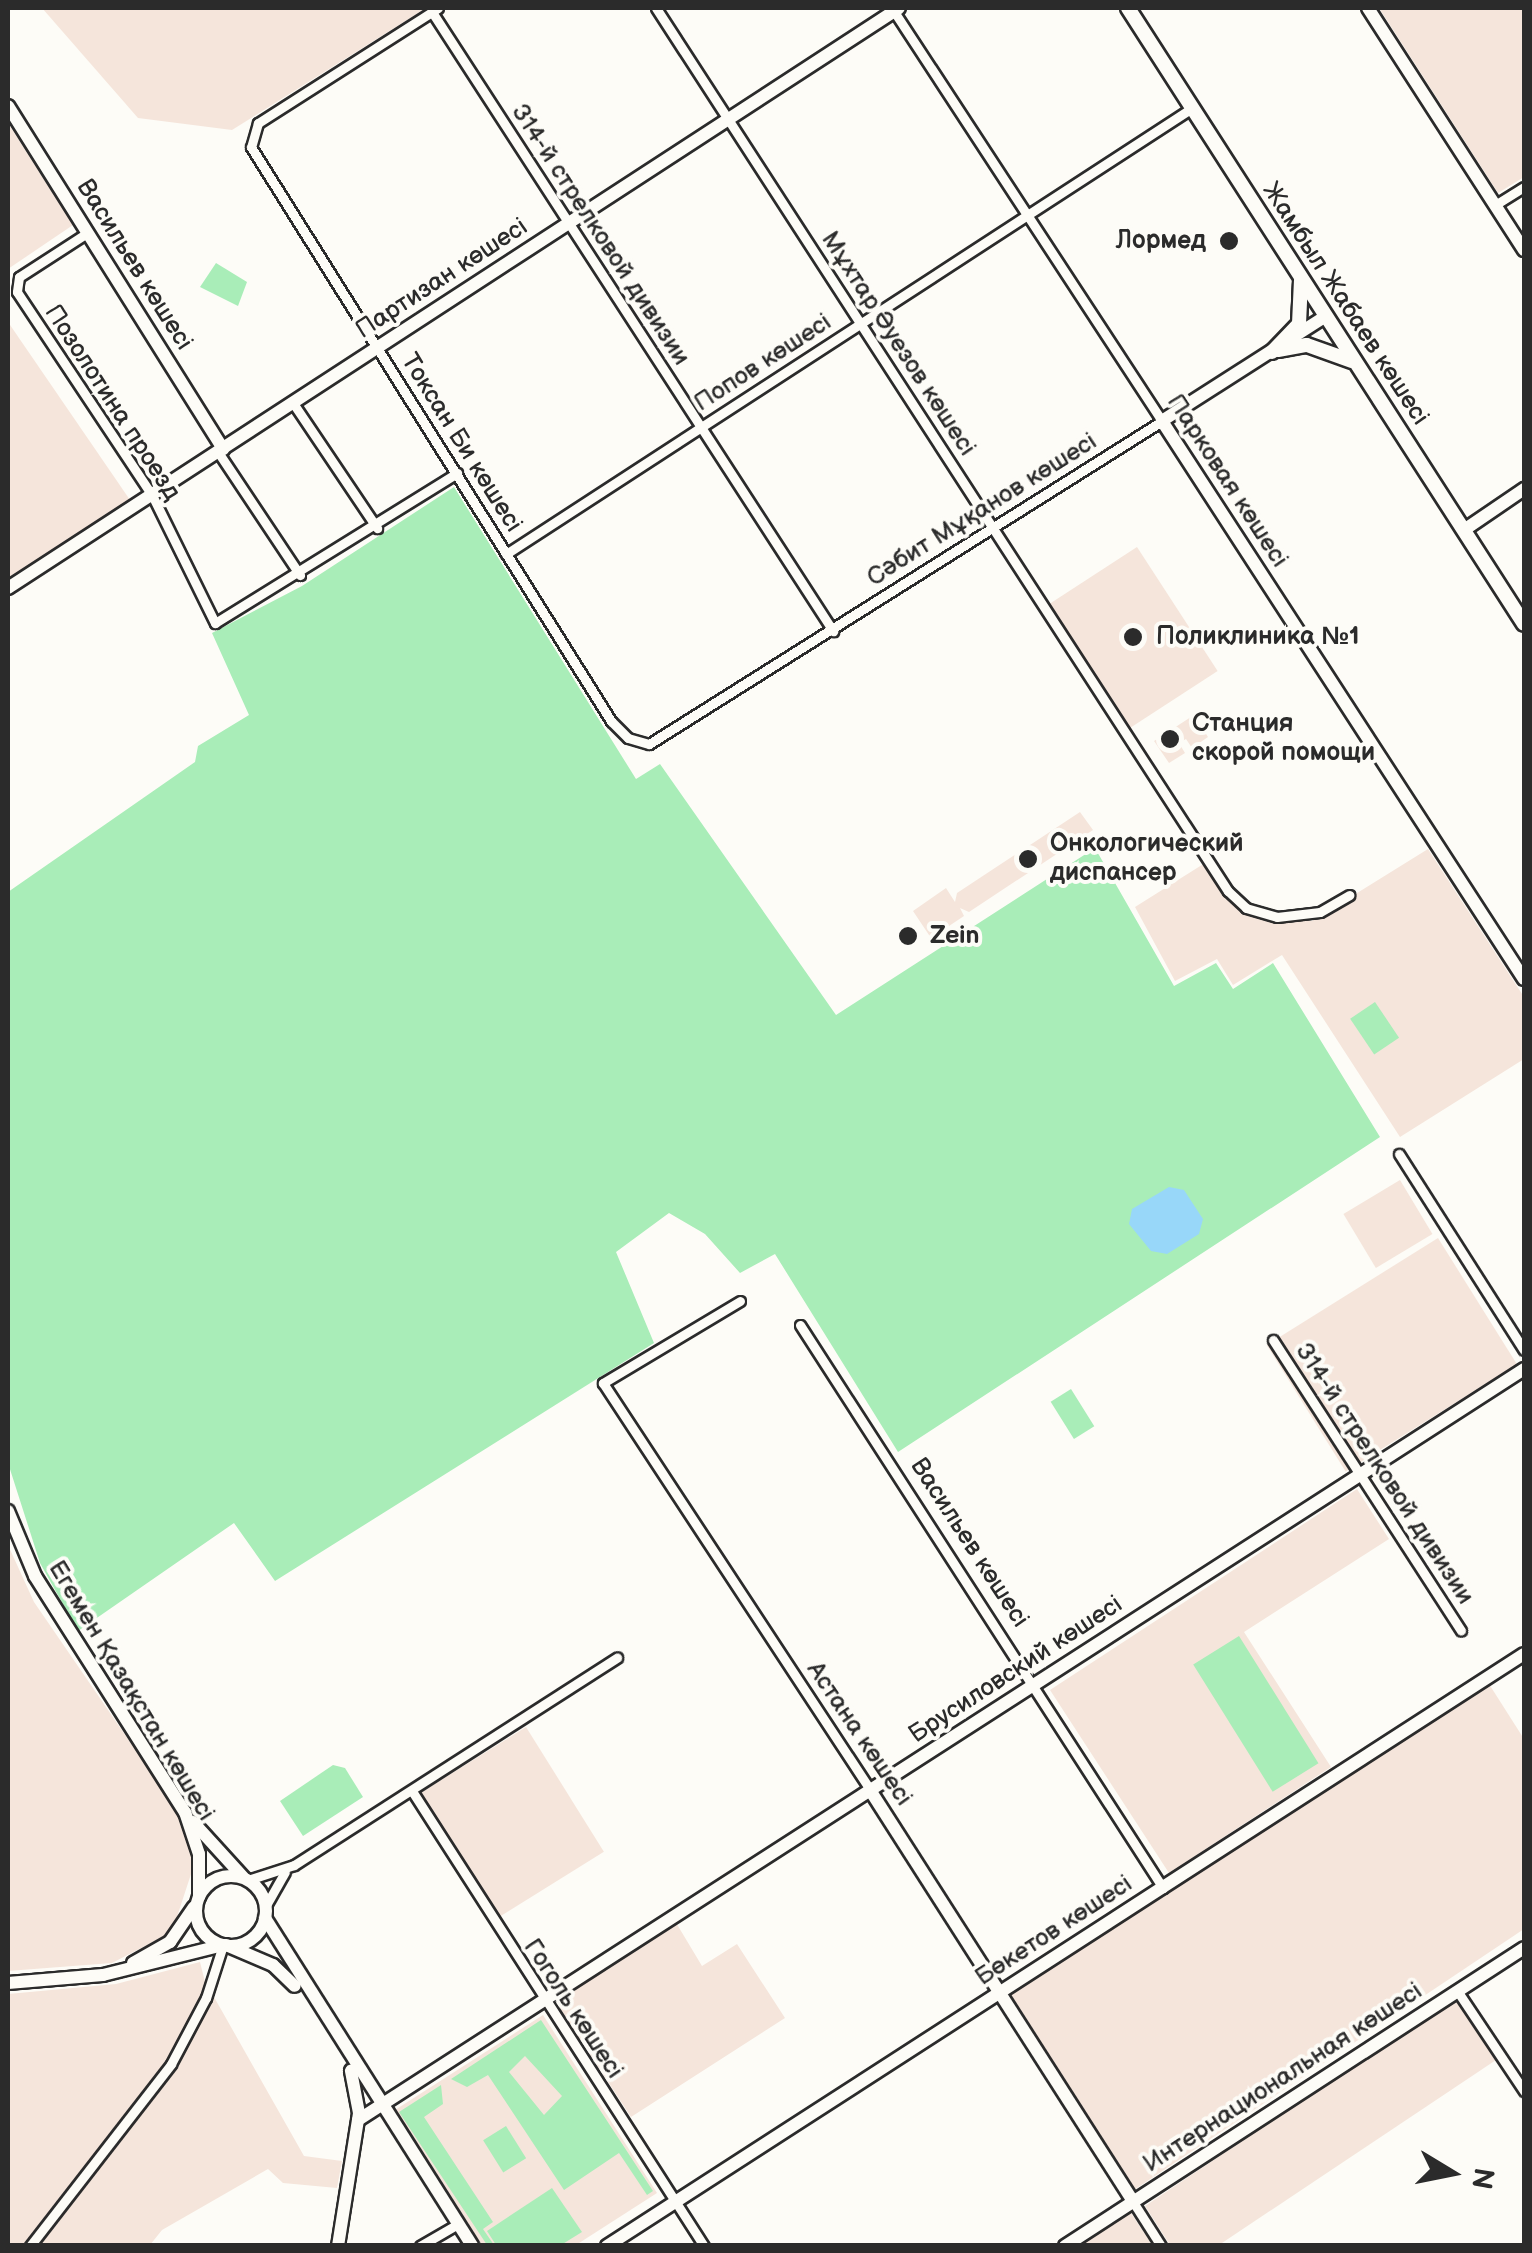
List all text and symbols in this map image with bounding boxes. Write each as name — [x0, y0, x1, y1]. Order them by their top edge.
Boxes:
street label: 314-й стрелковой дивизии — [504, 99, 696, 371]
street label: Васильев көшесі — [69, 174, 199, 356]
street label: Жамбыл Жабаев көшесі — [1255, 177, 1435, 431]
street label: Партизан көшесі — [350, 212, 534, 346]
street label: Мұхтар Әуезов көшесі — [814, 226, 982, 462]
place label: Лормед — [1116, 226, 1206, 256]
marker: Лормед — [1216, 228, 1242, 254]
street label: Позолотина проезд — [38, 300, 186, 506]
street label: Попов көшесі — [689, 308, 837, 418]
street label: Токсан Би көшесі — [394, 348, 528, 538]
street label: Парковая көшесі — [1160, 389, 1294, 573]
street label: Сәбит Мұқанов көшесі — [862, 427, 1102, 593]
place label: Поликлиника №1 — [1156, 622, 1360, 652]
marker: Поликлиника №1 — [1120, 624, 1146, 650]
place label: Станция скорой помощи — [1192, 710, 1375, 769]
marker: Станция скорой помощи — [1157, 726, 1183, 752]
place label: Онкологический диспансер — [1050, 830, 1243, 889]
marker: Онкологический диспансер — [1015, 846, 1041, 872]
place label: Zein — [930, 921, 979, 951]
marker: Zein — [895, 923, 921, 949]
street label: 314-й стрелковой дивизии — [1288, 1338, 1480, 1610]
street label: Васильев көшесі — [903, 1453, 1035, 1633]
street label: Егемен Қазақстан көшесі — [41, 1555, 221, 1827]
street label: Брусиловский көшесі — [904, 1590, 1128, 1750]
street label: Астана көшесі — [800, 1656, 918, 1812]
street label: Бөкетов көшесі — [970, 1869, 1138, 1993]
street label: Гоголь көшесі — [517, 1934, 629, 2084]
street label: Интернациональная көшесі — [1138, 1977, 1428, 2179]
north arrow — [1402, 2123, 1502, 2223]
text: N — [1464, 2165, 1500, 2192]

